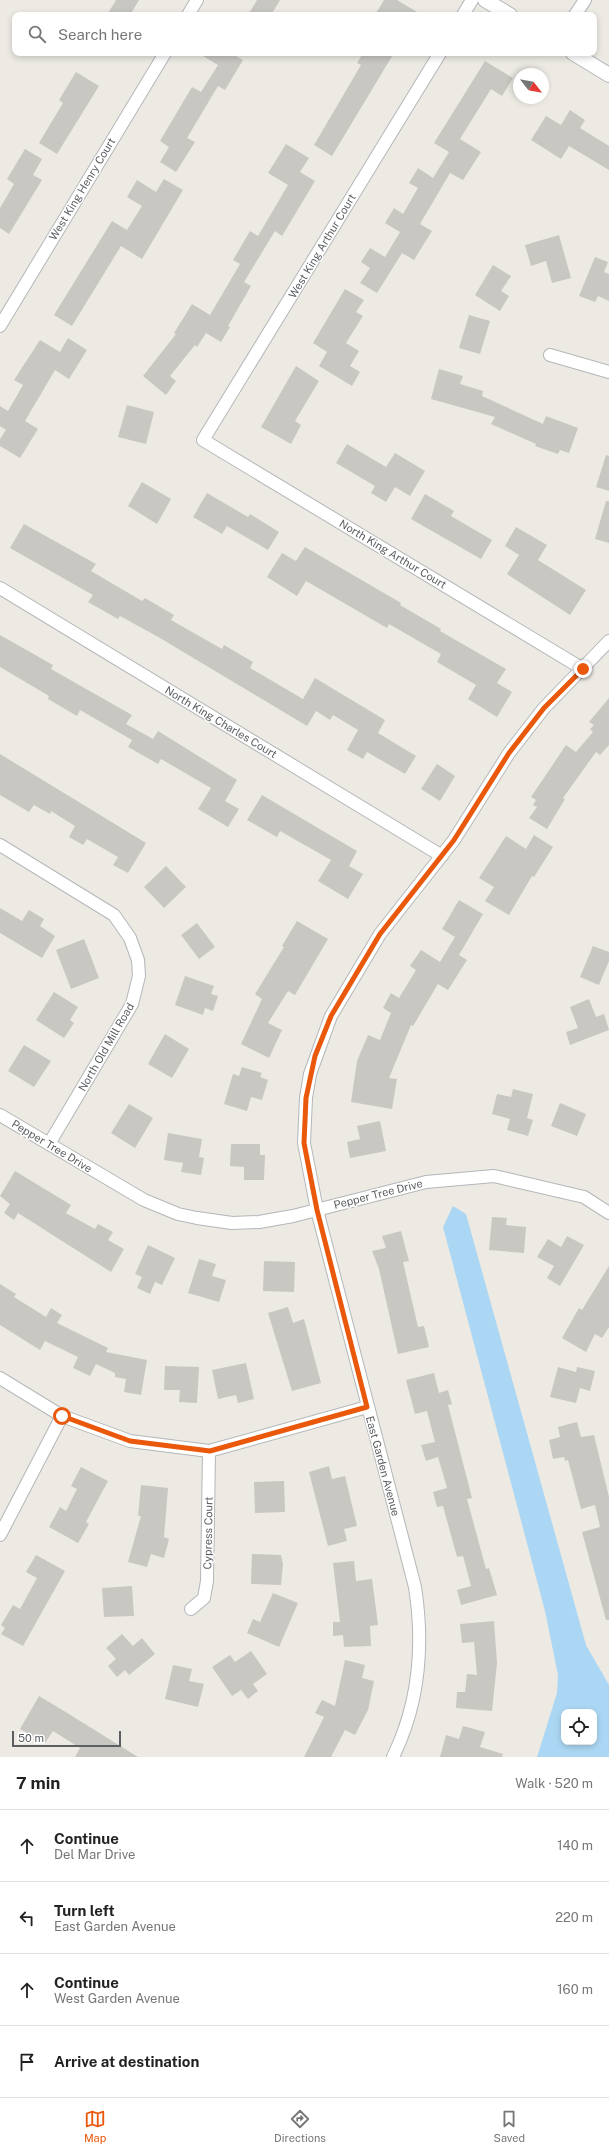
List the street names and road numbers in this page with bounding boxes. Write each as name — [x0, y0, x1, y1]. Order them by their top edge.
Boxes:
street label: West King Henry Court — [47, 136, 117, 242]
street label: West King Arthur Court — [286, 192, 358, 300]
street label: North King Arthur Court — [337, 517, 449, 591]
street label: North King Charles Court — [163, 684, 279, 760]
street label: North Old Mill Road — [76, 1001, 136, 1093]
street label: Pepper Tree Drive — [10, 1117, 94, 1175]
street label: Pepper Tree Drive — [332, 1177, 424, 1211]
street label: East Garden Avenue — [364, 1415, 402, 1517]
street label: Cypress Court — [201, 1496, 215, 1570]

